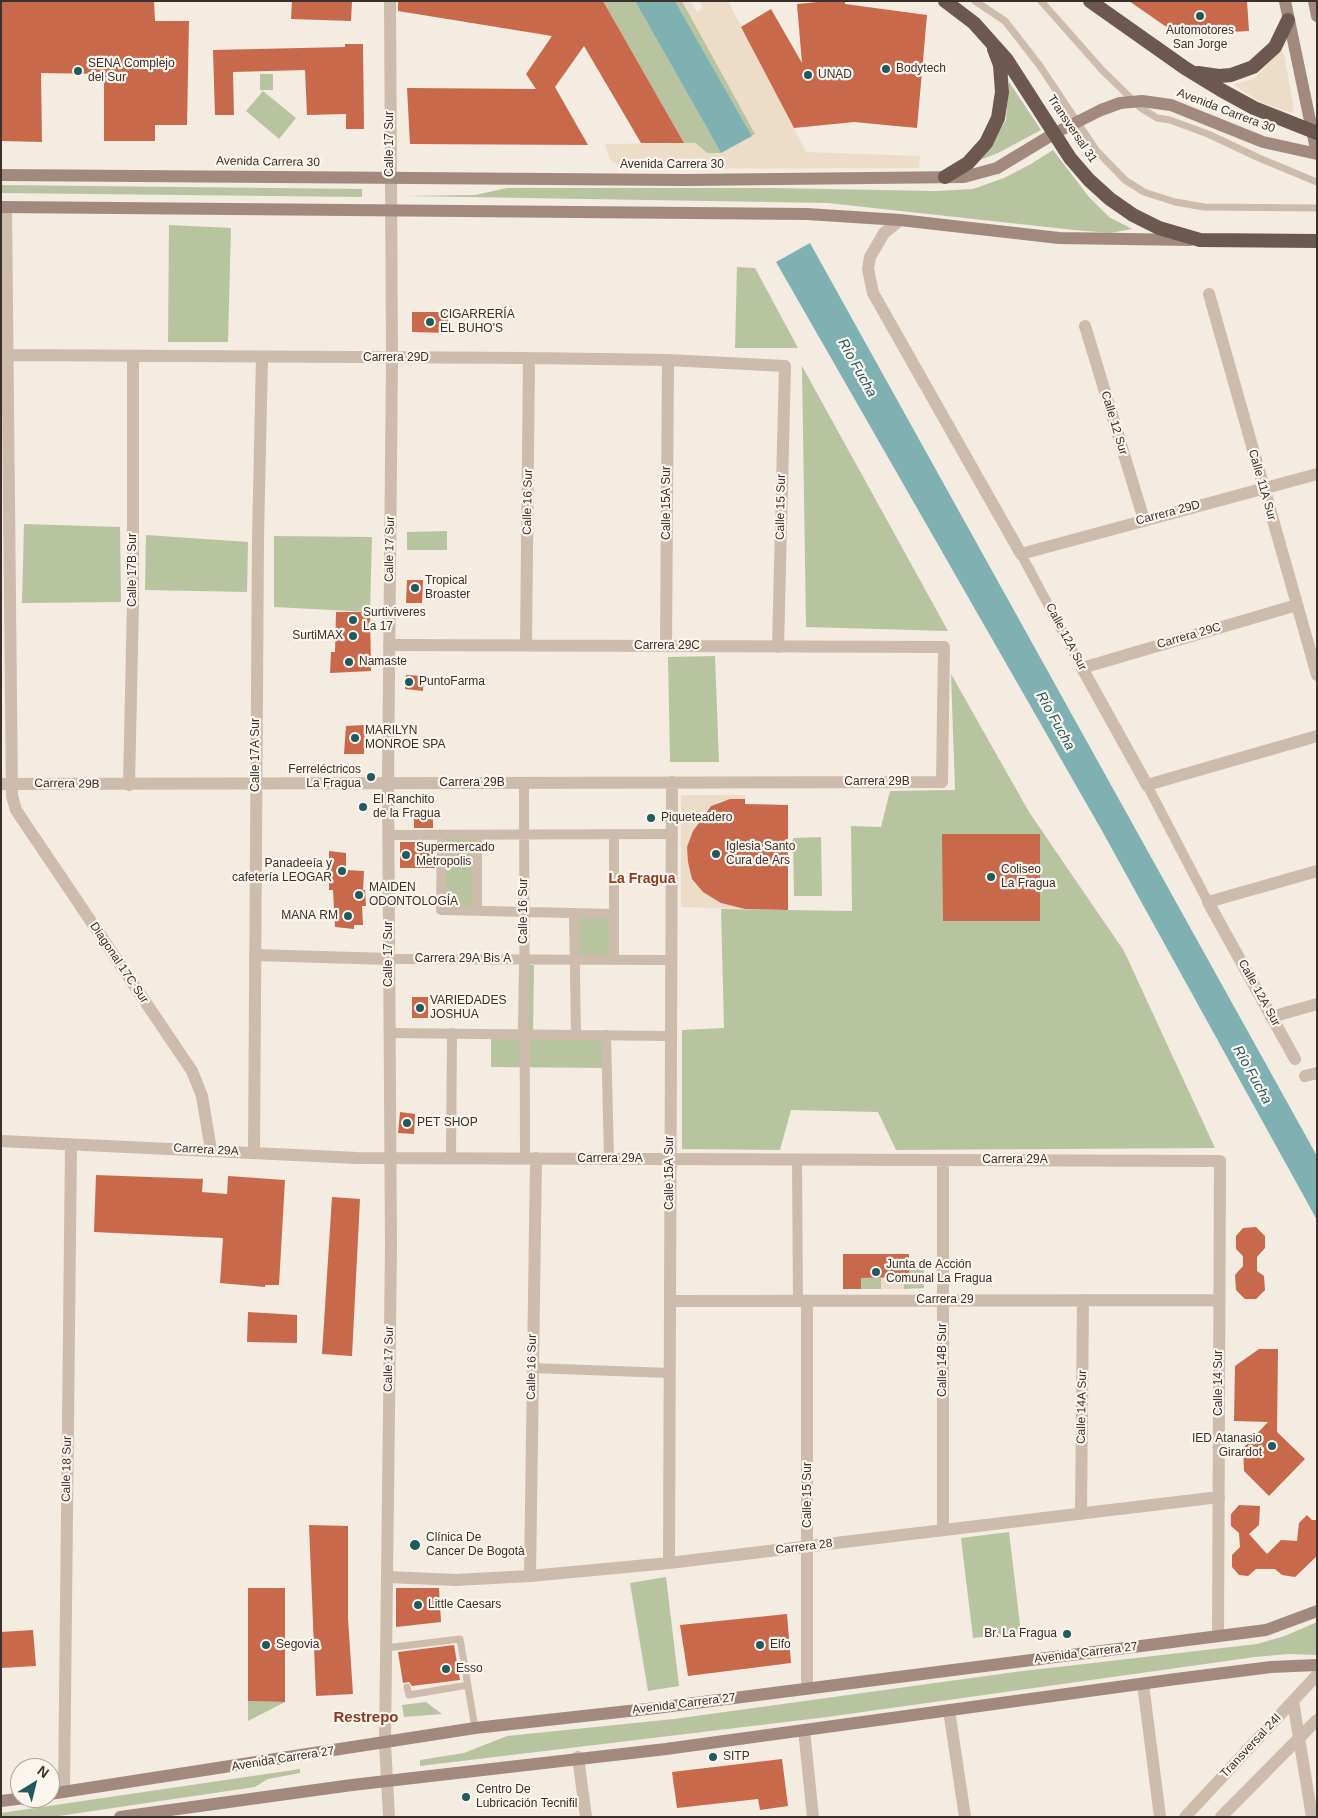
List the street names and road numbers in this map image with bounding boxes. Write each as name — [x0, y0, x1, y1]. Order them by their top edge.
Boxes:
street label: Avenida Carrera 30 — [1175, 86, 1277, 136]
street label: Transversal 31 — [1044, 92, 1100, 166]
street label: Calle 17 Sur — [383, 111, 397, 177]
street label: Avenida Carrera 30 — [216, 154, 320, 170]
street label: Avenida Carrera 30 — [620, 158, 724, 172]
street label: Carrera 29D — [363, 351, 429, 365]
street label: Calle 12 Sur — [1097, 389, 1131, 457]
street label: Calle 11A Sur — [1245, 448, 1279, 522]
street label: Calle 15A Sur — [660, 466, 674, 540]
street label: Calle 16 Sur — [520, 469, 536, 535]
street label: Calle 15 Sur — [773, 474, 789, 540]
street label: Carrera 29D — [1134, 498, 1202, 528]
street label: Calle 17 Sur — [382, 516, 398, 582]
street label: Calle 17B Sur — [126, 533, 140, 607]
street label: Calle 12A Sur — [1042, 601, 1090, 673]
street label: Carrera 29C — [1155, 620, 1223, 652]
street label: Carrera 29C — [634, 639, 700, 653]
street label: Calle 17A Sur — [249, 718, 263, 792]
street label: Carrera 29B — [844, 775, 910, 789]
street label: Carrera 29B — [34, 776, 100, 792]
street label: Carrera 29B — [439, 776, 505, 790]
street label: Calle 16 Sur — [517, 878, 531, 944]
street label: Diagonal 17C Sur — [87, 920, 151, 1006]
street label: Calle 17 Sur — [382, 921, 396, 987]
street label: Carrera 29A Bis A — [415, 952, 511, 966]
street label: Calle 12A Sur — [1235, 957, 1283, 1029]
street label: Calle 15A Sur — [663, 1136, 677, 1210]
street label: Carrera 29A — [173, 1141, 239, 1159]
street label: Carrera 29A — [577, 1152, 643, 1166]
street label: Carrera 29A — [982, 1153, 1048, 1167]
street label: Carrera 29 — [916, 1293, 974, 1307]
street label: Calle 14B Sur — [936, 1323, 950, 1397]
street label: Calle 17 Sur — [381, 1326, 397, 1392]
street label: Calle 16 Sur — [524, 1334, 540, 1400]
street label: Calle 14 Sur — [1212, 1350, 1226, 1416]
street label: Calle 14A Sur — [1074, 1370, 1090, 1444]
street label: Calle 18 Sur — [59, 1436, 75, 1502]
street label: Calle 15 Sur — [801, 1462, 815, 1528]
street label: Carrera 28 — [775, 1536, 833, 1558]
street label: Avenida Carrera 27 — [1034, 1640, 1138, 1666]
street label: Avenida Carrera 27 — [632, 1691, 736, 1717]
street label: Transversal 24I — [1218, 1711, 1284, 1781]
street label: Avenida Carrera 27 — [231, 1744, 335, 1774]

